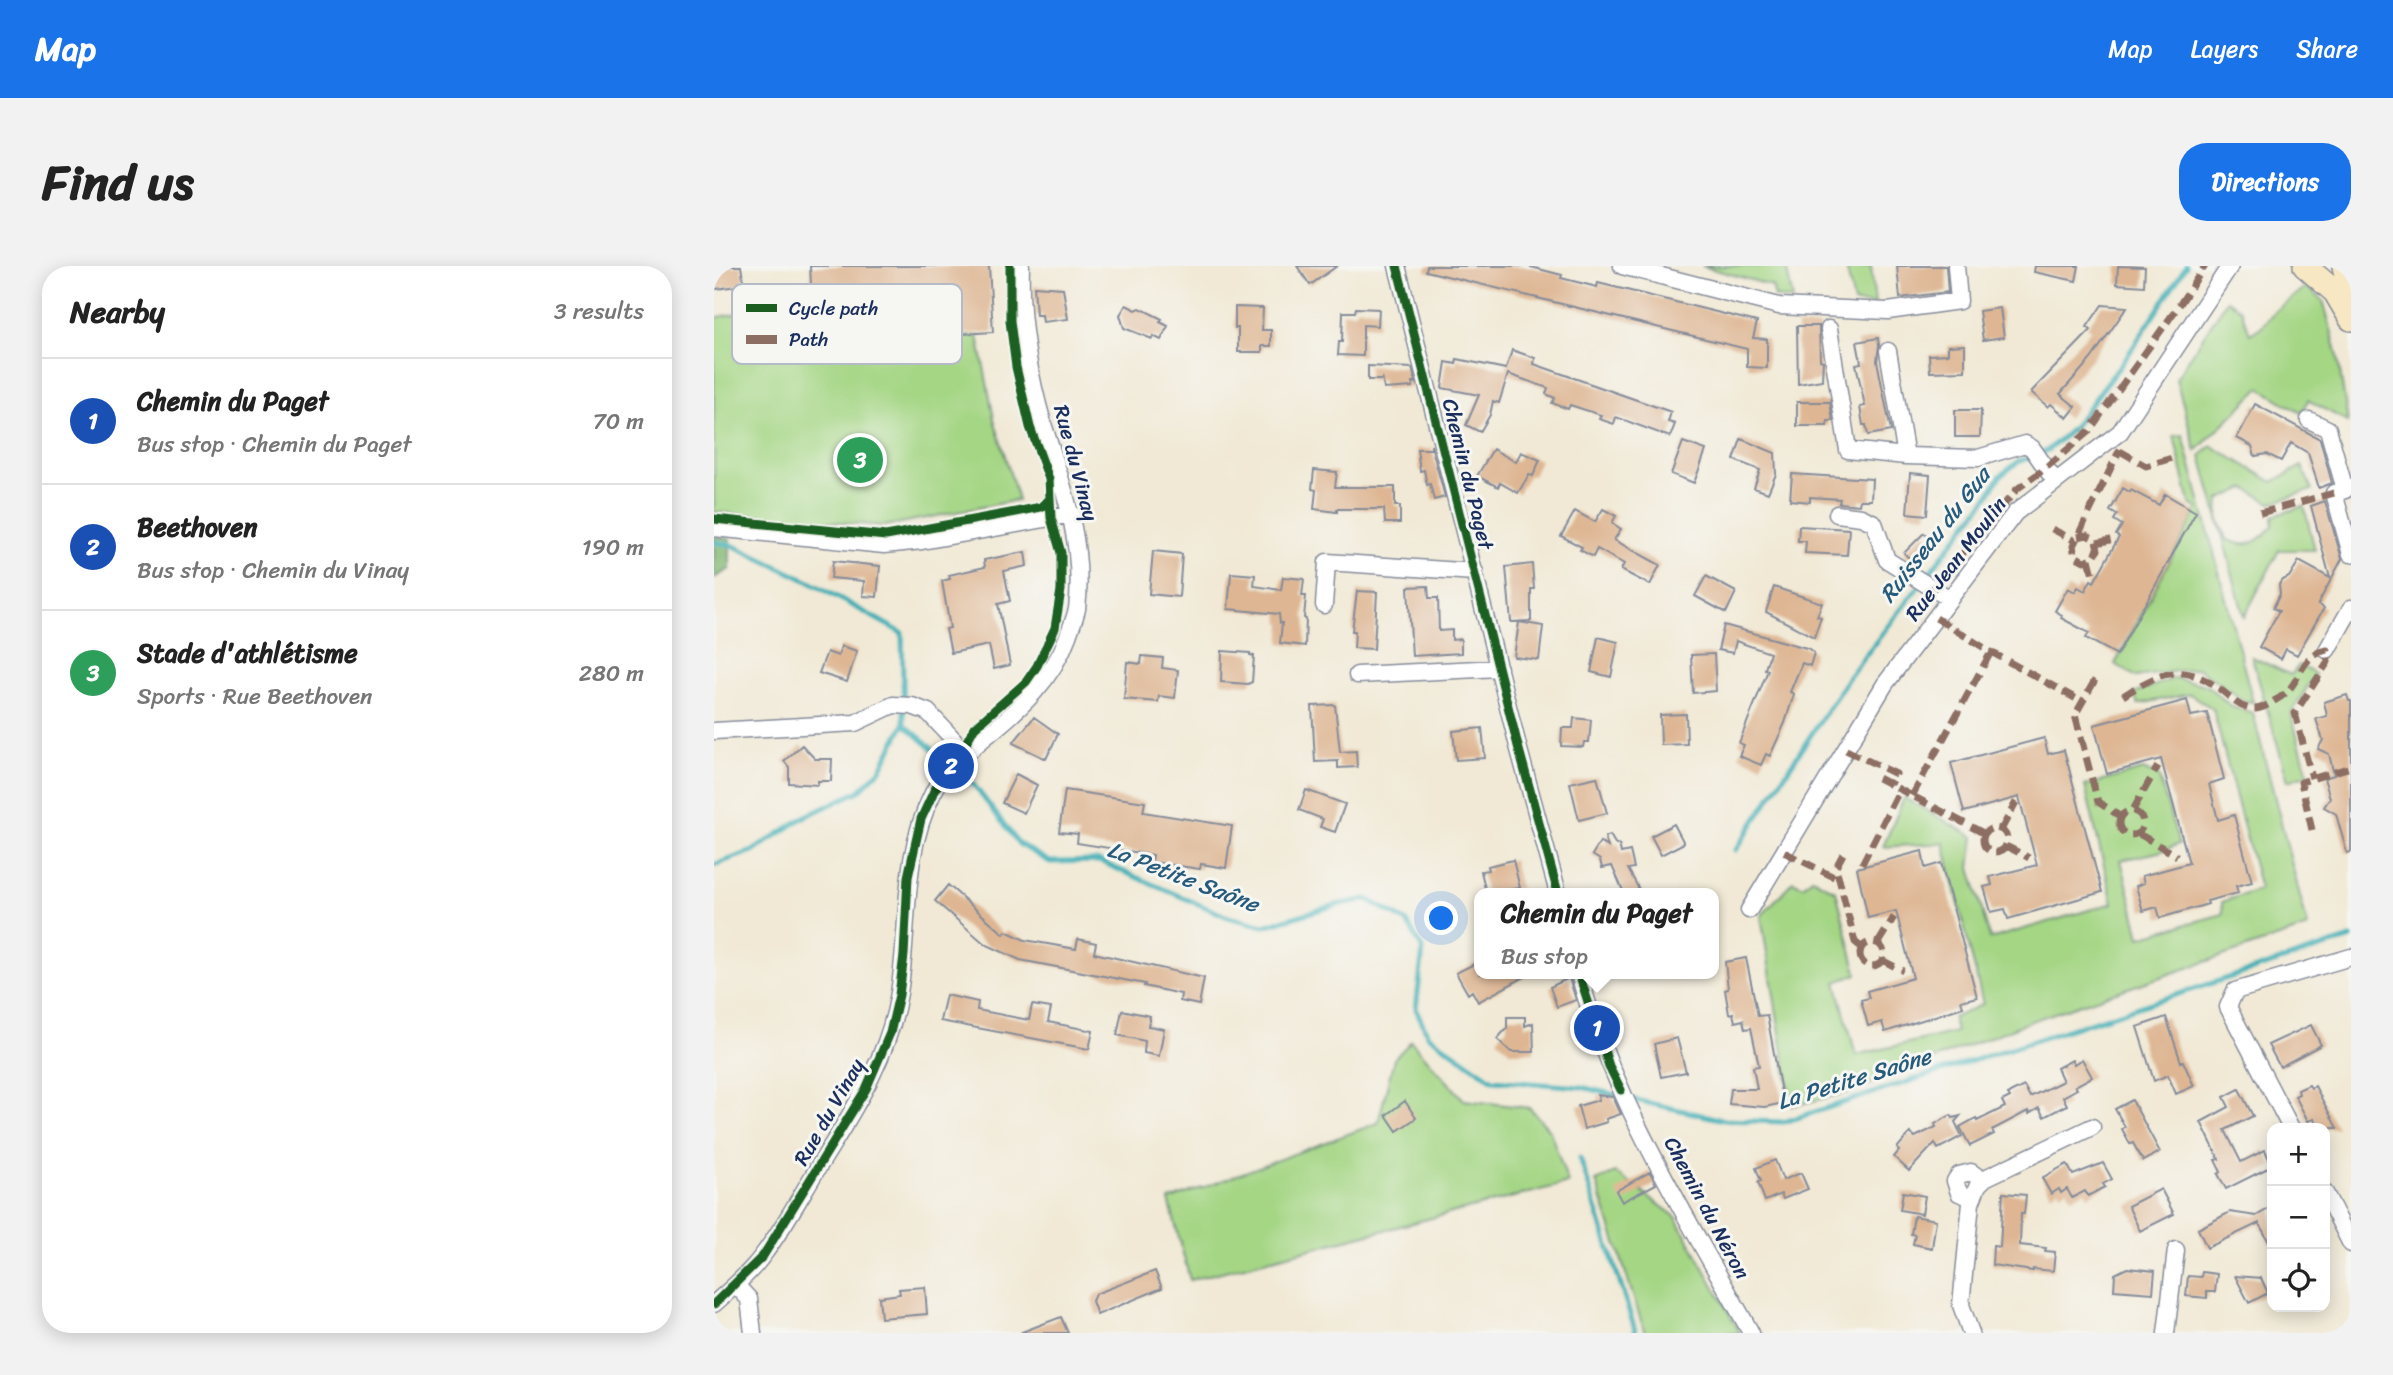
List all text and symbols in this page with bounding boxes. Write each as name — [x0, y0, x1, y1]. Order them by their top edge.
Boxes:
text: Map — [35, 20, 96, 78]
text: Map — [2108, 28, 2153, 70]
text: Layers — [2191, 28, 2258, 70]
text: Share — [2296, 28, 2358, 70]
text: Find us — [42, 139, 194, 226]
button: Directions — [2179, 143, 2351, 221]
legend — [732, 284, 962, 364]
text: Nearby — [70, 285, 165, 339]
text: 3 results — [554, 291, 644, 332]
text: Cycle path — [789, 292, 878, 325]
text: Path — [789, 323, 828, 356]
text: Chemin du Paget — [137, 378, 328, 424]
street label: Chemin du Paget — [1431, 394, 1506, 555]
text: 1 — [88, 401, 98, 442]
text: 70 m — [593, 401, 644, 442]
street label: Rue du Vinay — [1042, 401, 1110, 526]
text: Bus stop · Chemin du Paget — [137, 424, 412, 465]
pin: 3 — [837, 434, 883, 486]
water label: Ruisseau du Gua — [1869, 455, 2004, 612]
street label: Rue Jean Moulin — [1895, 488, 2017, 630]
text: Beethoven — [137, 504, 257, 550]
text: 2 — [86, 527, 100, 568]
text: 190 m — [582, 527, 644, 568]
text: Bus stop · Chemin du Vinay — [137, 550, 409, 591]
text: Stade d'athlétisme — [137, 630, 358, 676]
text: 3 — [87, 653, 99, 694]
text: 280 m — [579, 653, 644, 694]
text: Sports · Rue Beethoven — [137, 676, 372, 717]
pin: 2 — [928, 740, 974, 792]
water label: La Petite Saône — [1101, 829, 1266, 925]
popup — [1474, 888, 1719, 979]
text: Chemin du Paget — [1501, 890, 1692, 936]
your location — [1424, 901, 1458, 935]
text: Bus stop — [1501, 936, 1588, 977]
pin: 1 — [1574, 1002, 1620, 1054]
water label: La Petite Saône — [1772, 1036, 1938, 1122]
street label: Rue du Vinay — [783, 1051, 875, 1173]
map controls — [2267, 1123, 2330, 1312]
button: + — [2267, 1123, 2330, 1186]
street label: Chemin du Néron — [1653, 1130, 1761, 1286]
button: − — [2267, 1186, 2330, 1249]
button: locate — [2267, 1249, 2330, 1312]

